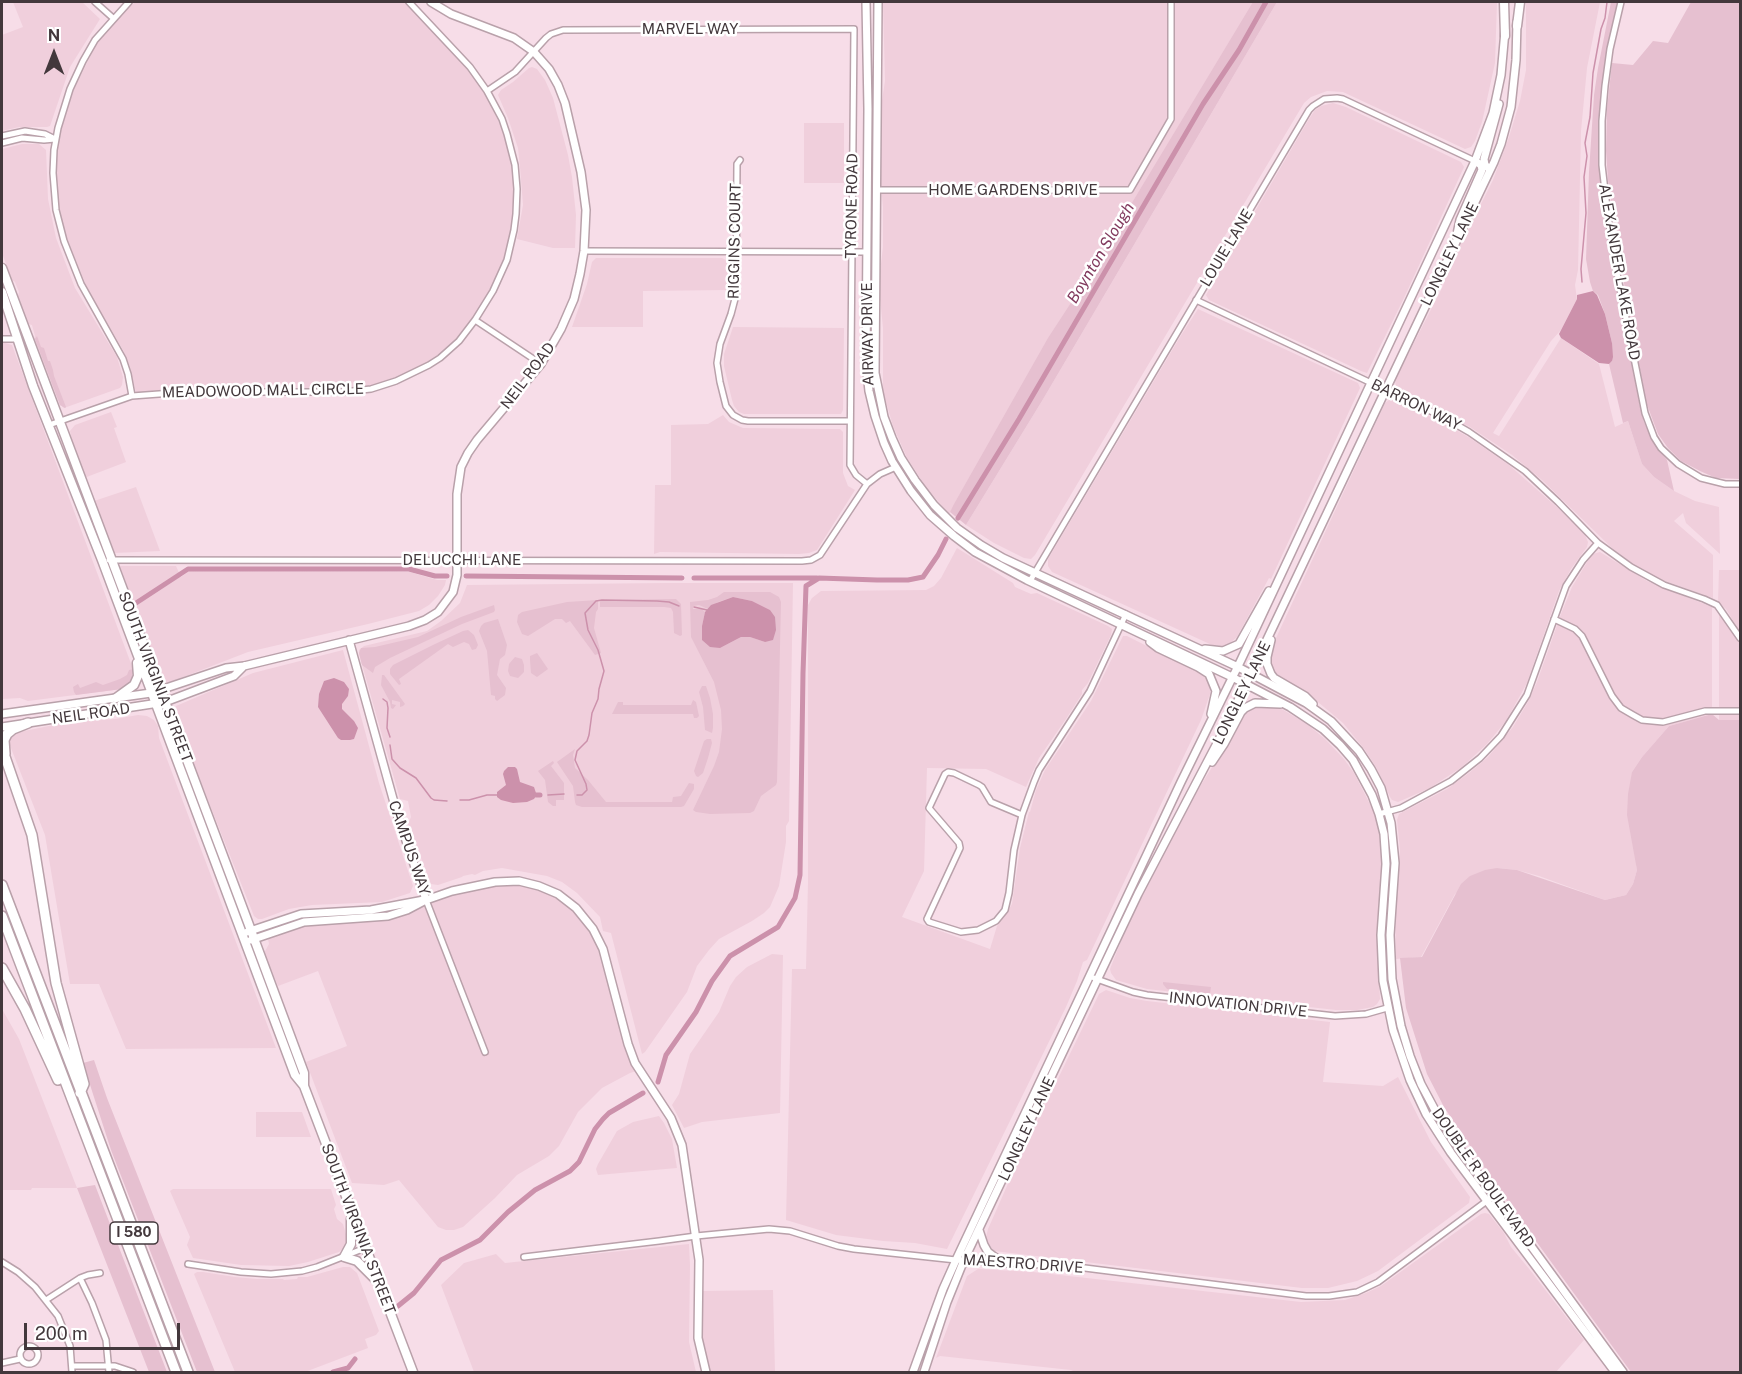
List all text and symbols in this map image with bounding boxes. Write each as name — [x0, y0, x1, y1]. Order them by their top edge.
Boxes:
street label: MARVEL WAY — [642, 20, 738, 38]
north arrow — [24, 24, 84, 84]
text: N — [48, 26, 60, 45]
street label: TYRONE ROAD — [842, 153, 862, 259]
street label: HOME GARDENS DRIVE — [928, 181, 1098, 199]
street label: ALEXANDER LAKE ROAD — [1595, 182, 1643, 362]
street label: RIGGINS COURT — [725, 183, 745, 299]
water label: Boynton Slough — [1063, 199, 1139, 307]
street label: LONGLEY LANE — [1417, 199, 1483, 309]
street label: LOUIE LANE — [1197, 206, 1257, 290]
street label: AIRWAY DRIVE — [858, 282, 878, 386]
street label: NEIL ROAD — [497, 339, 559, 413]
street label: BARRON WAY — [1368, 375, 1464, 435]
street label: MEADOWOOD MALL CIRCLE — [162, 380, 364, 402]
street label: DELUCCHI LANE — [403, 551, 521, 569]
street label: SOUTH VIRGINIA STREET — [114, 589, 196, 765]
street label: LONGLEY LANE — [1209, 638, 1275, 748]
street label: NEIL ROAD — [51, 700, 131, 728]
street label: CAMPUS WAY — [384, 798, 434, 898]
street label: INNOVATION DRIVE — [1168, 989, 1308, 1021]
street label: LONGLEY LANE — [995, 1074, 1059, 1184]
street label: DOUBLE R BOULEVARD — [1428, 1105, 1538, 1251]
street label: SOUTH VIRGINIA STREET — [317, 1141, 399, 1317]
road number: I 580 — [110, 1222, 158, 1244]
street label: MAESTRO DRIVE — [962, 1251, 1084, 1277]
scale bar — [27, 1311, 183, 1349]
text: 200 m — [35, 1323, 88, 1344]

